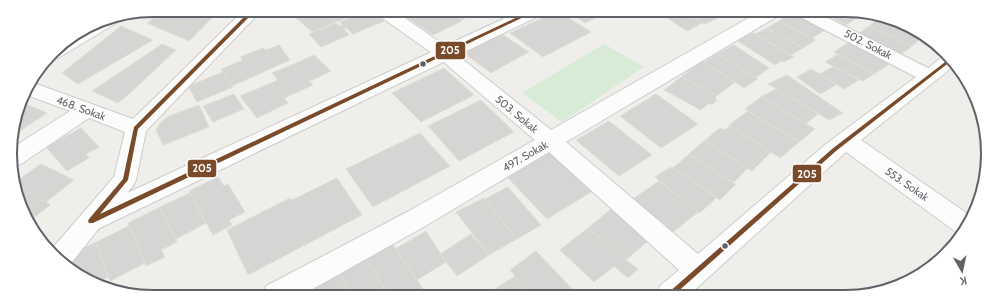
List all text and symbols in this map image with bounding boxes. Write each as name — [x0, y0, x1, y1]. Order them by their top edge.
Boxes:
street label: 502. Sokak — [842, 26, 894, 62]
line badge: 205 — [435, 41, 466, 60]
text: 205 — [440, 43, 460, 57]
unlabelled marker — [418, 59, 428, 69]
street label: 503. Sokak — [493, 92, 541, 136]
street label: 468. Sokak — [54, 93, 108, 123]
street label: 497. Sokak — [500, 137, 550, 175]
line badge: 205 — [187, 159, 217, 178]
text: 205 — [192, 161, 212, 175]
line badge: 205 — [792, 164, 822, 183]
street label: 553. Sokak — [882, 164, 932, 204]
text: 205 — [797, 167, 817, 181]
unlabelled marker — [720, 241, 730, 251]
north arrow — [942, 251, 982, 291]
text: K — [959, 273, 968, 288]

